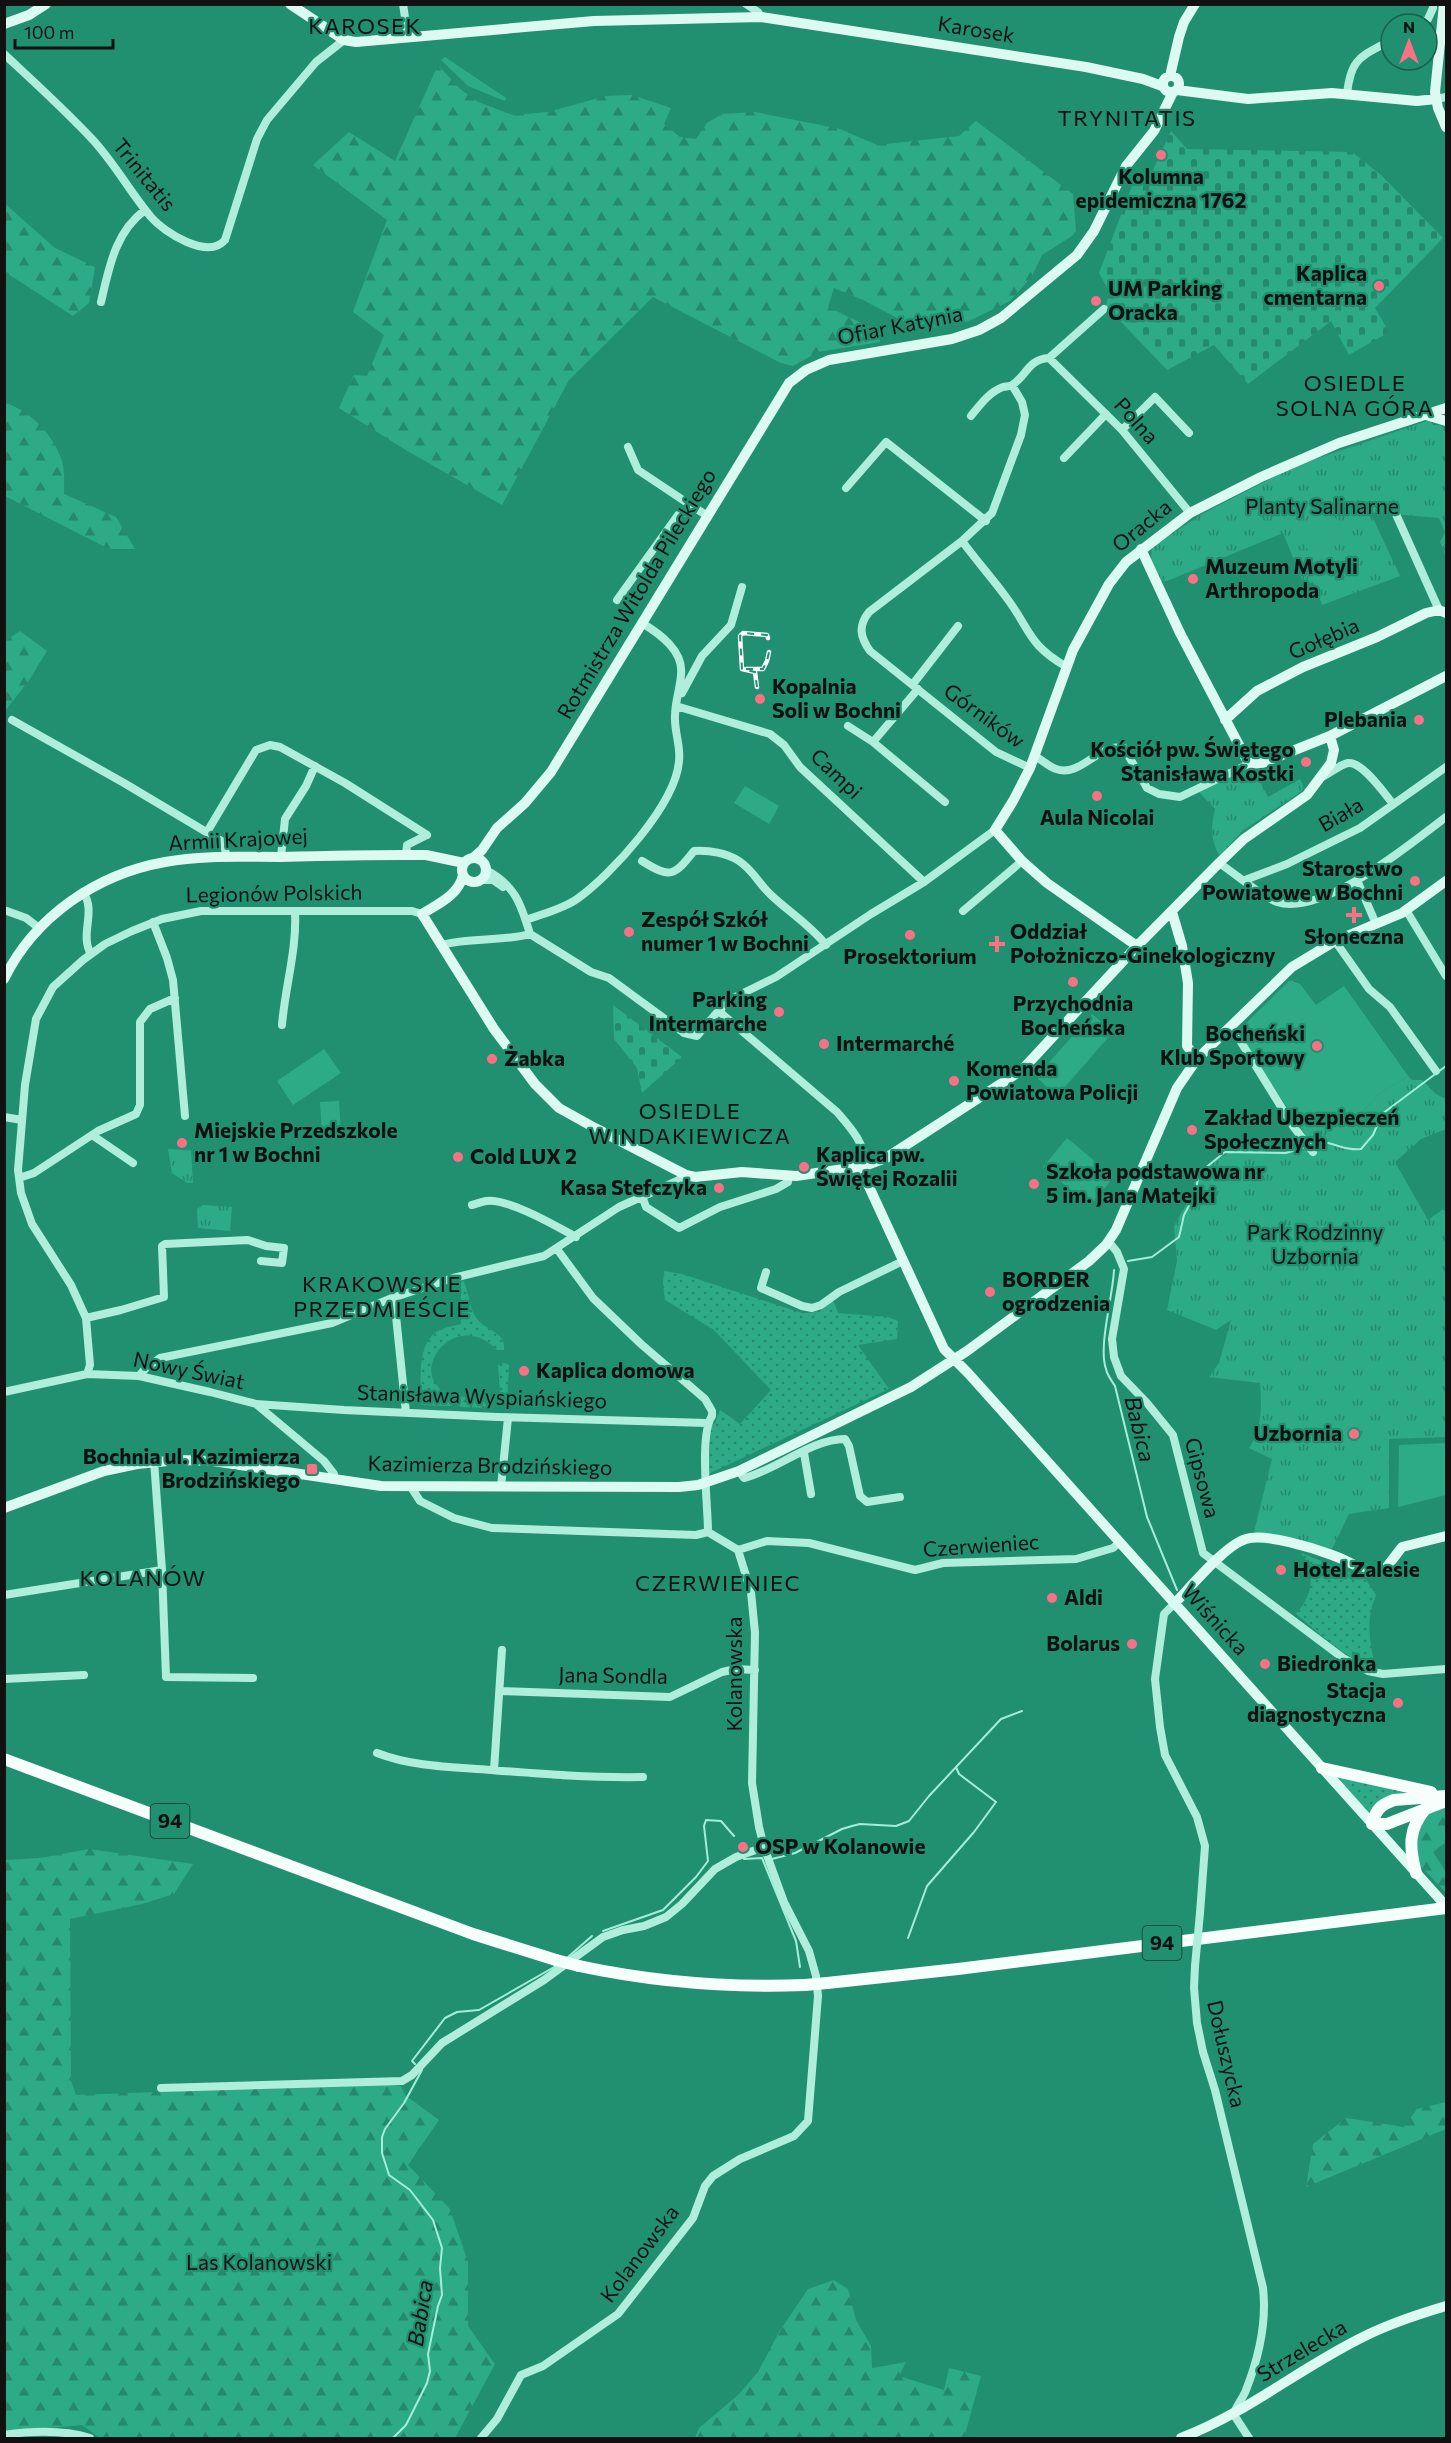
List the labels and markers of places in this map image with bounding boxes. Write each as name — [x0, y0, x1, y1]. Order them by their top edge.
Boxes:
marker: Kolumna epidemiczna 1762 — [1154, 148, 1168, 162]
place label: Kolumna epidemiczna 1762 — [1076, 163, 1246, 212]
place label: Kaplica cmentarna — [1263, 260, 1367, 309]
place label: UM Parking Oracka — [1108, 275, 1223, 324]
marker: Kaplica cmentarna — [1372, 279, 1386, 293]
marker: UM Parking Oracka — [1089, 294, 1103, 308]
place label: Muzeum Motyli Arthropoda — [1205, 553, 1358, 602]
marker: Muzeum Motyli Arthropoda — [1186, 572, 1200, 586]
place label: Kopalnia Soli w Bochni — [772, 673, 901, 722]
marker: Kopalnia Soli w Bochni — [753, 692, 767, 706]
place label: Plebania — [1324, 706, 1407, 731]
marker: Plebania — [1412, 713, 1426, 727]
place label: Kościół pw. Świętego Stanisława Kostki — [1090, 736, 1294, 785]
marker: Kościół pw. Świętego Stanisława Kostki — [1299, 755, 1313, 769]
marker: Aula Nicolai — [1090, 789, 1104, 803]
place label: Aula Nicolai — [1040, 804, 1154, 829]
place label: Starostwo Powiatowe w Bochni — [1202, 855, 1403, 904]
marker: Starostwo Powiatowe w Bochni — [1408, 874, 1422, 888]
place label: Zespół Szkół numer 1 w Bochni — [641, 906, 809, 955]
marker: Słoneczna — [1347, 908, 1361, 922]
place label: Oddział Położniczo-Ginekologiczny — [1010, 918, 1276, 967]
place label: Słoneczna — [1304, 923, 1404, 948]
marker: Zespół Szkół numer 1 w Bochni — [622, 925, 636, 939]
marker: Prosektorium — [903, 928, 917, 942]
marker: Oddział Położniczo-Ginekologiczny — [988, 935, 1006, 953]
place label: Prosektorium — [843, 943, 977, 968]
marker: Przychodnia Bocheńska — [1066, 975, 1080, 989]
place label: Parking Intermarche — [649, 986, 767, 1035]
place label: Przychodnia Bocheńska — [1013, 990, 1133, 1039]
marker: Parking Intermarche — [772, 1005, 786, 1019]
place label: Bocheński Klub Sportowy — [1160, 1020, 1305, 1069]
place label: Intermarché — [836, 1030, 954, 1055]
marker: Intermarché — [817, 1037, 831, 1051]
marker: Bocheński Klub Sportowy — [1310, 1039, 1324, 1053]
place label: Żabka — [504, 1045, 565, 1070]
marker: Żabka — [485, 1052, 499, 1066]
place label: Komenda Powiatowa Policji — [966, 1055, 1138, 1104]
marker: Komenda Powiatowa Policji — [947, 1074, 961, 1088]
place label: Zakład Ubezpieczeń Społecznych — [1204, 1104, 1399, 1153]
place label: Miejskie Przedszkole nr 1 w Bochni — [194, 1117, 398, 1166]
marker: Zakład Ubezpieczeń Społecznych — [1185, 1123, 1199, 1137]
marker: Miejskie Przedszkole nr 1 w Bochni — [175, 1136, 189, 1150]
place label: Kaplica pw. Świętej Rozalii — [816, 1141, 958, 1190]
place label: Cold LUX 2 — [470, 1143, 577, 1168]
marker: Cold LUX 2 — [451, 1150, 465, 1164]
place label: Szkoła podstawowa nr 5 im. Jana Matejki — [1046, 1158, 1265, 1207]
marker: Kaplica pw. Świętej Rozalii — [797, 1160, 811, 1174]
place label: Kasa Stefczyka — [560, 1174, 707, 1199]
marker: Szkoła podstawowa nr 5 im. Jana Matejki — [1027, 1177, 1041, 1191]
marker: Kasa Stefczyka — [712, 1181, 726, 1195]
place label: BORDER ogrodzenia — [1002, 1266, 1110, 1315]
marker: BORDER ogrodzenia — [983, 1285, 997, 1299]
place label: Kaplica domowa — [536, 1357, 695, 1382]
marker: Kaplica domowa — [517, 1364, 531, 1378]
place label: Uzbornia — [1253, 1420, 1342, 1445]
marker: Uzbornia — [1347, 1427, 1361, 1441]
place label: Bochnia ul. Kazimierza Brodzińskiego — [83, 1443, 300, 1492]
marker: Bochnia ul. Kazimierza Brodzińskiego — [305, 1462, 319, 1476]
place label: Hotel Zalesie — [1293, 1556, 1420, 1581]
marker: Hotel Zalesie — [1274, 1563, 1288, 1577]
place label: Aldi — [1064, 1584, 1103, 1609]
marker: Aldi — [1045, 1591, 1059, 1605]
place label: Bolarus — [1046, 1630, 1120, 1655]
marker: Bolarus — [1125, 1637, 1139, 1651]
place label: Biedronka — [1277, 1650, 1376, 1675]
marker: Biedronka — [1258, 1657, 1272, 1671]
place label: Stacja diagnostyczna — [1247, 1677, 1386, 1726]
marker: Stacja diagnostyczna — [1391, 1696, 1405, 1710]
place label: OSP w Kolanowie — [755, 1833, 926, 1858]
marker: OSP w Kolanowie — [736, 1840, 750, 1854]

